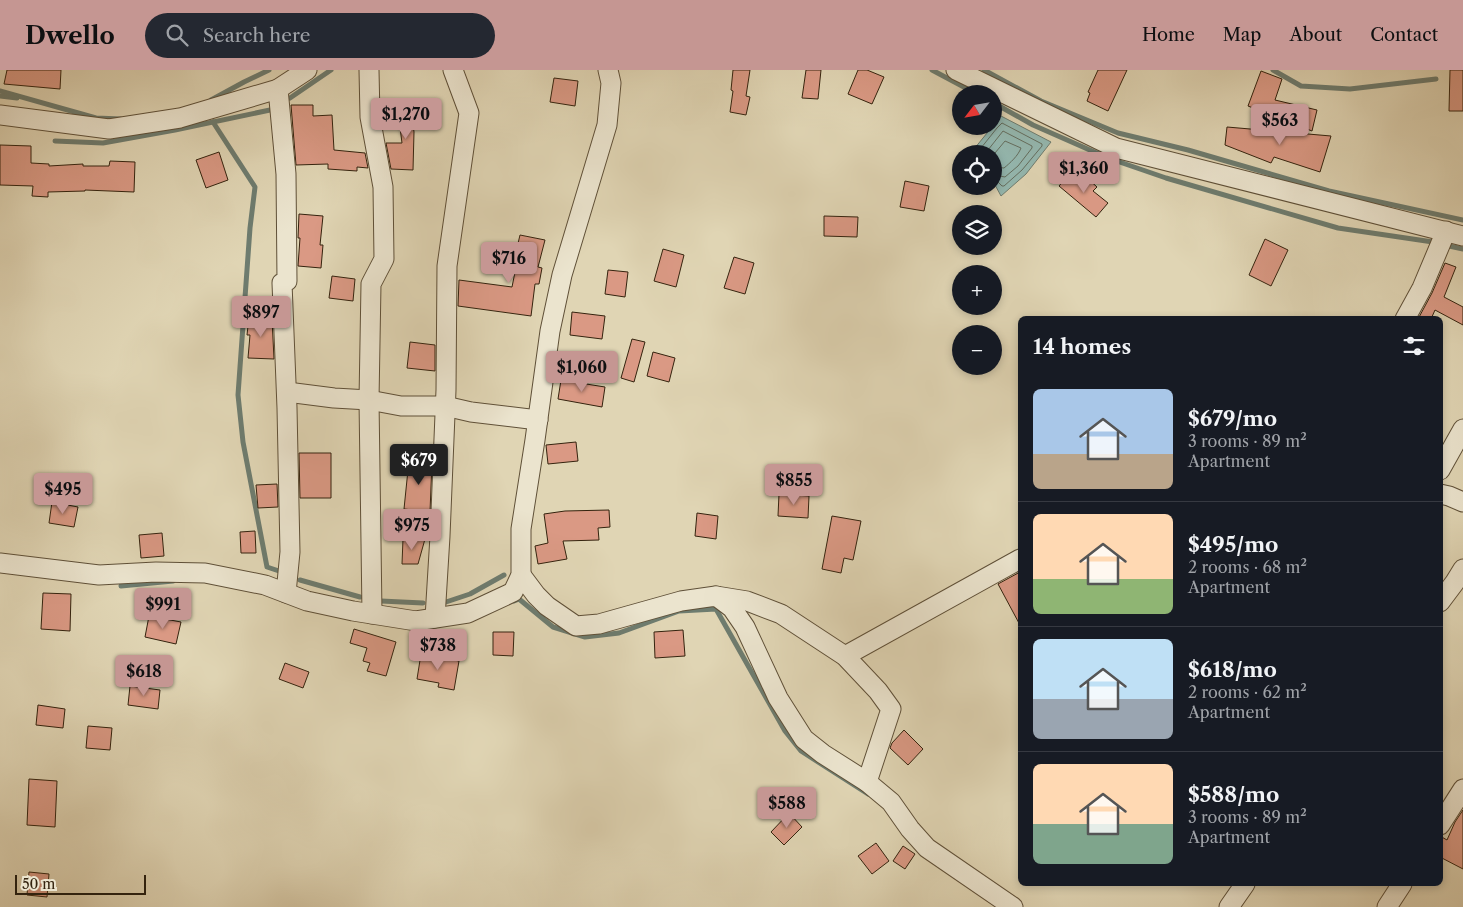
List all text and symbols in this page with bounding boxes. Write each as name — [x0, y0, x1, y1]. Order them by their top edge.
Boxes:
search box — [145, 13, 495, 58]
text: Dwello — [25, 21, 115, 50]
icon: search — [163, 21, 191, 49]
text: Search here — [203, 24, 310, 47]
text: Home — [1142, 24, 1195, 46]
text: Map — [1223, 24, 1261, 46]
text: About — [1289, 24, 1342, 46]
text: Contact — [1370, 24, 1438, 46]
north arrow — [952, 85, 1002, 135]
map controls — [952, 85, 1002, 375]
pin: $1,270 — [365, 98, 447, 140]
text: $1,270 — [382, 104, 430, 124]
pin: $563 — [1250, 104, 1310, 146]
text: $563 — [1262, 110, 1298, 130]
button: locate — [952, 145, 1002, 195]
pin: $1,360 — [1043, 152, 1125, 194]
text: $1,360 — [1059, 158, 1109, 178]
button: layers — [952, 205, 1002, 255]
pin: $716 — [479, 242, 539, 284]
text: $716 — [492, 248, 526, 268]
button: + — [952, 265, 1002, 315]
pin: $897 — [231, 296, 291, 338]
text: $897 — [243, 302, 279, 322]
button: − — [952, 325, 1002, 375]
icon: filters — [1400, 332, 1428, 360]
text: 14 homes — [1033, 334, 1131, 359]
pin: $1,060 — [541, 350, 623, 393]
text: $1,060 — [557, 357, 607, 377]
text: $679/mo — [1188, 406, 1277, 431]
icon: home — [1073, 409, 1133, 469]
text: 3 rooms · 89 m² — [1188, 431, 1307, 451]
pin: $679 — [389, 444, 449, 486]
text: $679 — [401, 450, 437, 470]
text: Apartment — [1188, 451, 1270, 471]
pin: $855 — [764, 464, 824, 506]
text: $855 — [776, 470, 812, 490]
pin: $495 — [33, 472, 93, 515]
text: $495 — [45, 479, 81, 499]
pin: $975 — [382, 508, 442, 551]
text: $975 — [394, 515, 430, 535]
text: $495/mo — [1188, 532, 1278, 557]
icon: home — [1073, 534, 1133, 594]
text: 2 rooms · 68 m² — [1188, 557, 1307, 577]
text: Apartment — [1188, 577, 1270, 597]
pin: $991 — [133, 588, 193, 630]
text: $991 — [145, 594, 181, 614]
pin: $738 — [408, 628, 468, 671]
text: $738 — [420, 635, 456, 655]
pin: $618 — [114, 654, 174, 697]
text: $618/mo — [1188, 657, 1277, 682]
icon: home — [1073, 659, 1133, 719]
text: $618 — [126, 661, 162, 681]
text: 2 rooms · 62 m² — [1188, 682, 1307, 702]
text: Apartment — [1188, 702, 1270, 722]
text: $588/mo — [1188, 782, 1279, 807]
icon: home — [1073, 784, 1133, 844]
pin: $588 — [757, 786, 817, 829]
text: $588 — [768, 793, 806, 813]
text: 3 rooms · 89 m² — [1188, 807, 1307, 827]
text: Apartment — [1188, 827, 1270, 847]
scale bar — [15, 872, 146, 895]
text: 50 m — [22, 875, 55, 893]

